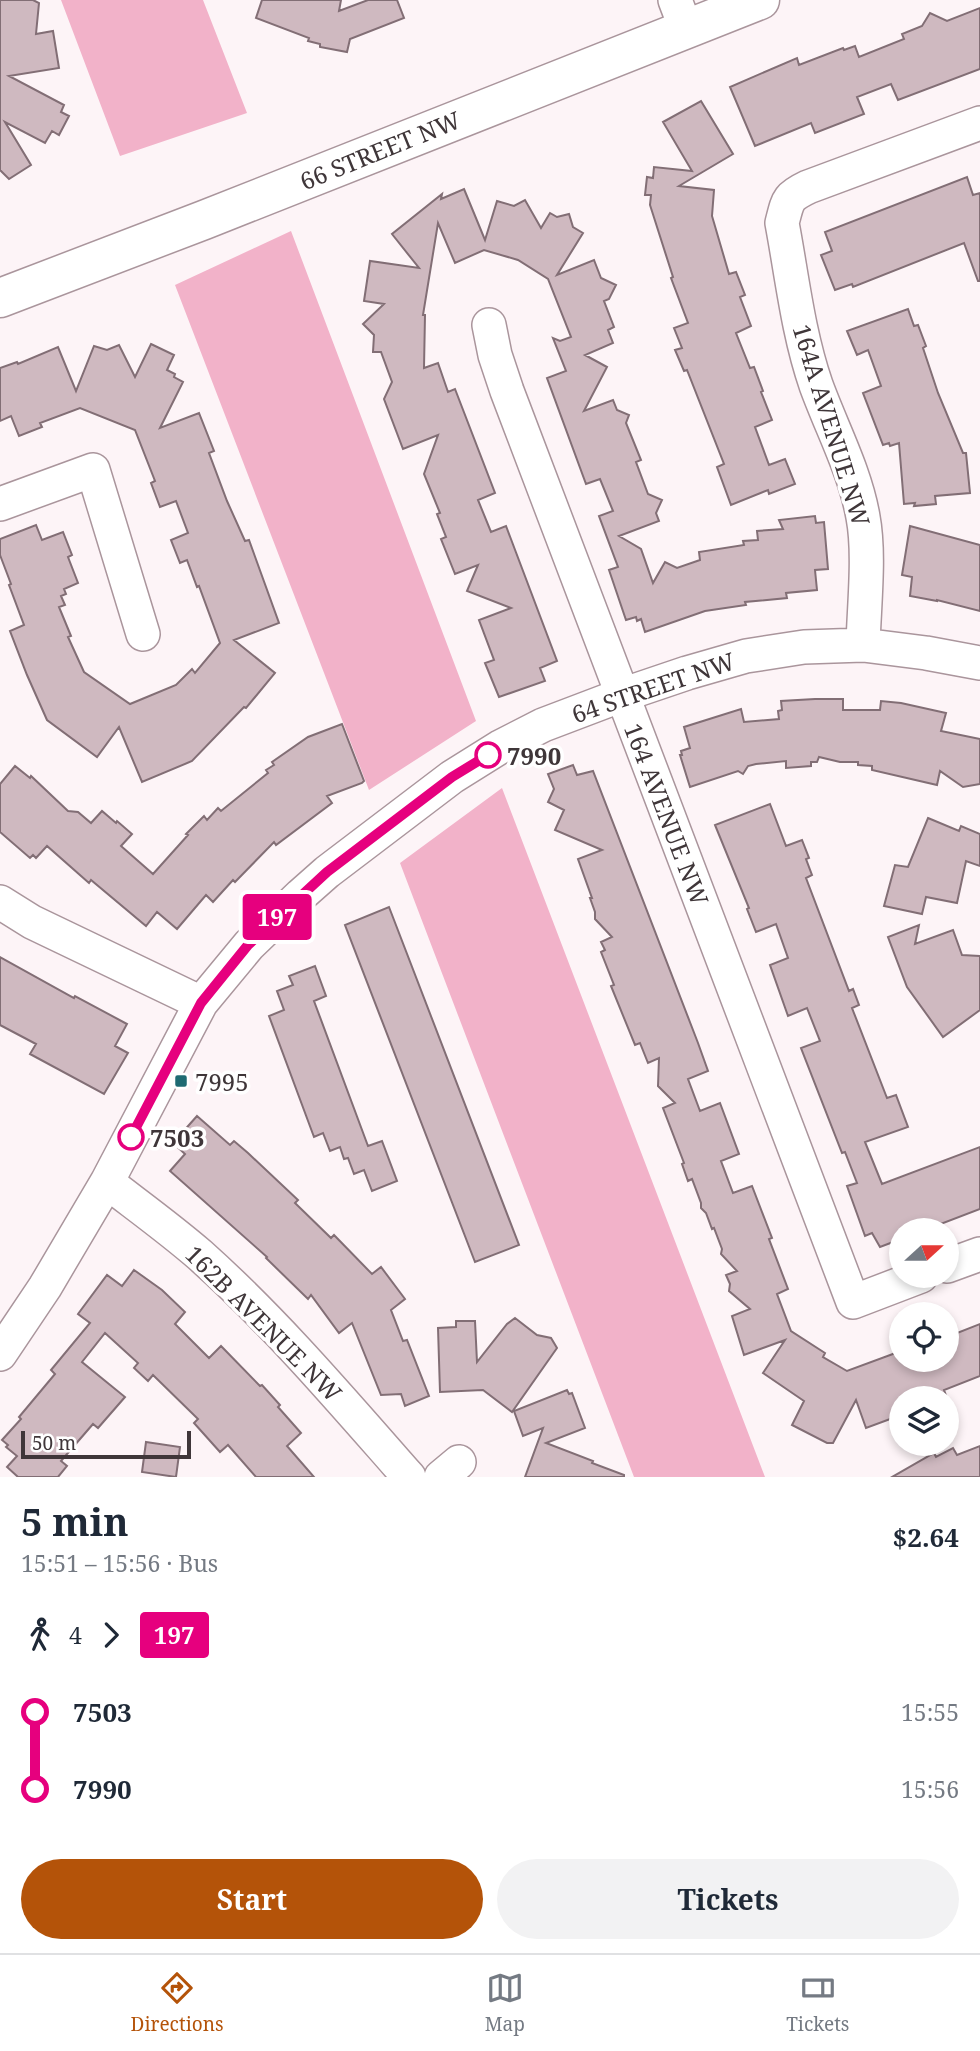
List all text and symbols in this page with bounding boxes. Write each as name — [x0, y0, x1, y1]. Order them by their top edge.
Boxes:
street label: 66 STREET NW — [295, 103, 465, 197]
street label: 164A AVENUE NW — [786, 320, 878, 530]
street label: 64 STREET NW — [567, 644, 739, 730]
street label: 164 AVENUE NW — [617, 718, 717, 910]
place label: 7990 — [507, 739, 561, 772]
marker: 7990 — [475, 742, 501, 768]
line badge: 197 — [237, 894, 317, 940]
text: 197 — [257, 900, 297, 933]
place label: 7995 — [195, 1065, 249, 1098]
marker: 7995 — [173, 1073, 189, 1089]
place label: 7503 — [150, 1121, 204, 1154]
marker: 7503 — [118, 1124, 144, 1150]
north arrow — [889, 1218, 959, 1288]
map controls — [889, 1218, 959, 1456]
street label: 162B AVENUE NW — [179, 1238, 349, 1408]
button: locate — [889, 1302, 959, 1372]
button: layers — [889, 1386, 959, 1456]
scale bar — [21, 1428, 191, 1460]
text: 50 m — [32, 1430, 76, 1456]
text: 5 min — [21, 1495, 129, 1547]
text: $2.64 — [893, 1519, 959, 1555]
text: 15:51 – 15:56 · Bus — [21, 1547, 218, 1579]
icon: walk — [21, 1616, 59, 1654]
icon: forward — [92, 1616, 130, 1654]
text: 197 — [154, 1618, 195, 1651]
text: 4 — [69, 1619, 82, 1651]
text: 7503 — [73, 1694, 132, 1730]
text: 15:55 — [901, 1696, 959, 1728]
text: 7990 — [73, 1771, 132, 1807]
text: 15:56 — [901, 1773, 959, 1805]
button: Start — [21, 1859, 483, 1939]
button: Tickets — [497, 1859, 959, 1939]
tab: Directions — [131, 1969, 224, 2037]
tab: Map — [485, 1969, 525, 2037]
tab: Tickets — [786, 1969, 849, 2037]

